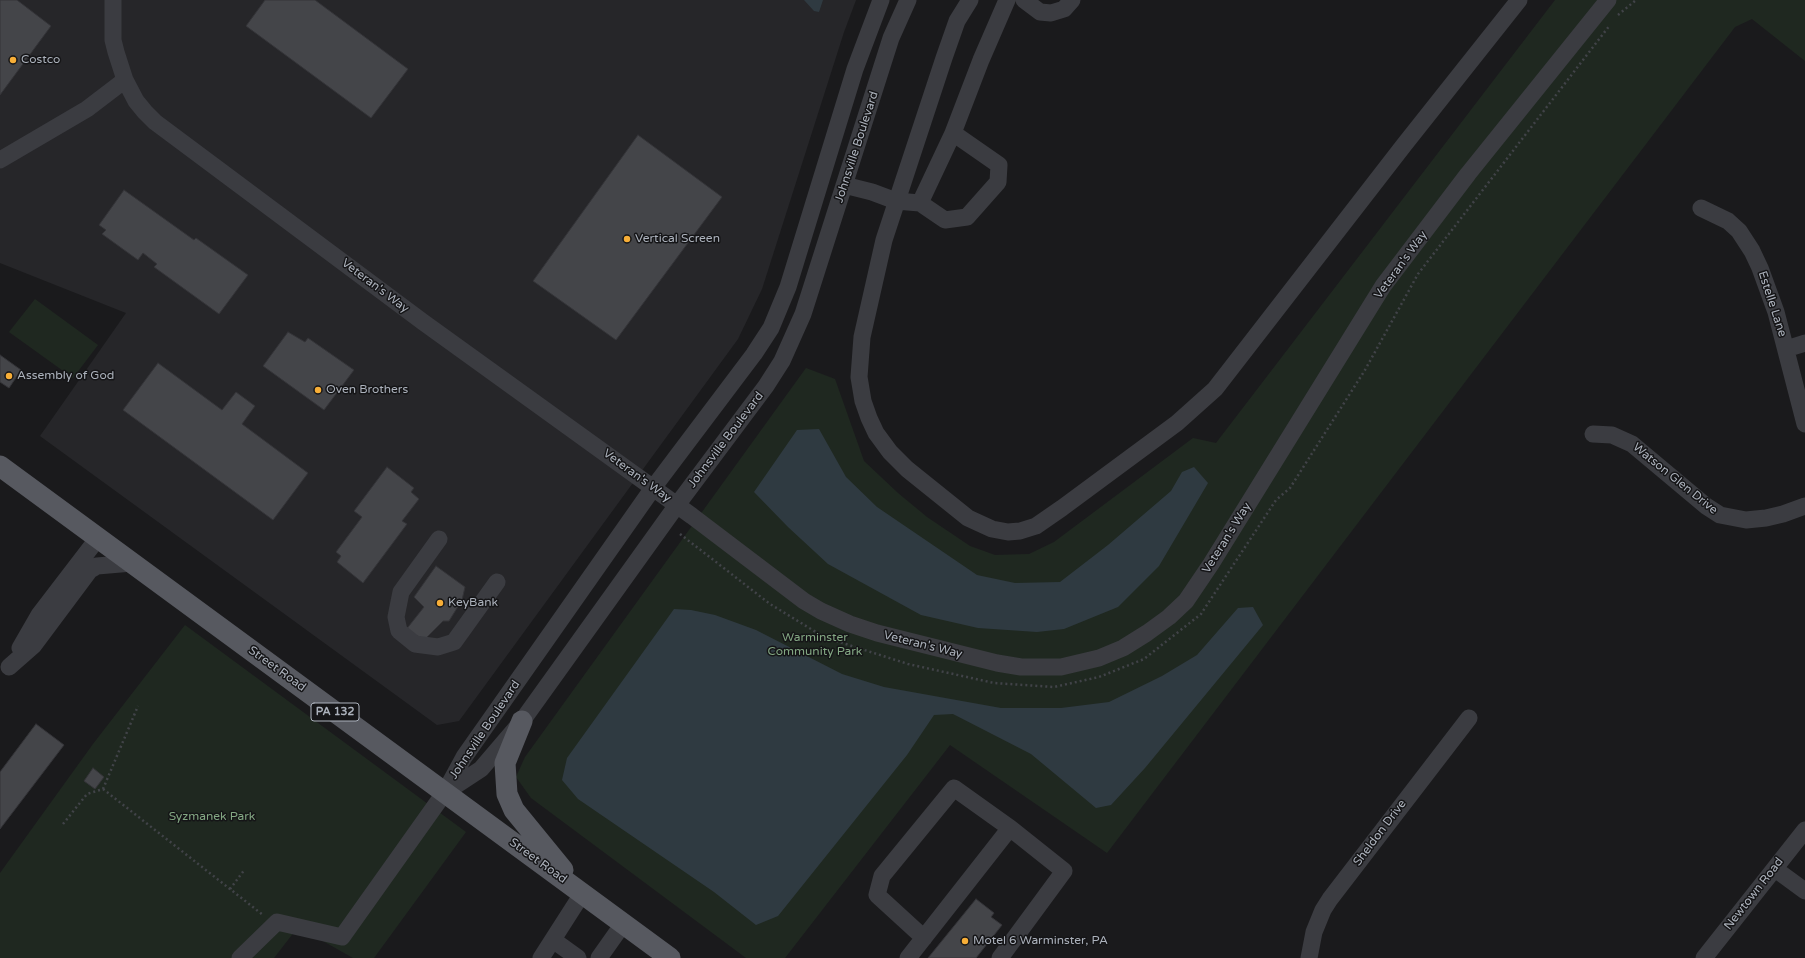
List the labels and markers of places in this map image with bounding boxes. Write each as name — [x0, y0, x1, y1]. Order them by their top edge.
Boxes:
place label: Costco — [21, 53, 60, 67]
marker: Costco — [8, 55, 18, 65]
place label: Vertical Screen — [635, 232, 720, 246]
marker: Vertical Screen — [622, 234, 632, 244]
place label: Assembly of God — [17, 369, 114, 383]
marker: Assembly of God — [4, 371, 14, 381]
place label: Oven Brothers — [326, 383, 408, 397]
marker: Oven Brothers — [313, 385, 323, 395]
place label: KeyBank — [448, 596, 498, 610]
marker: KeyBank — [435, 598, 445, 608]
place label: Motel 6 Warminster, PA — [973, 934, 1108, 948]
marker: Motel 6 Warminster, PA — [960, 936, 970, 946]

